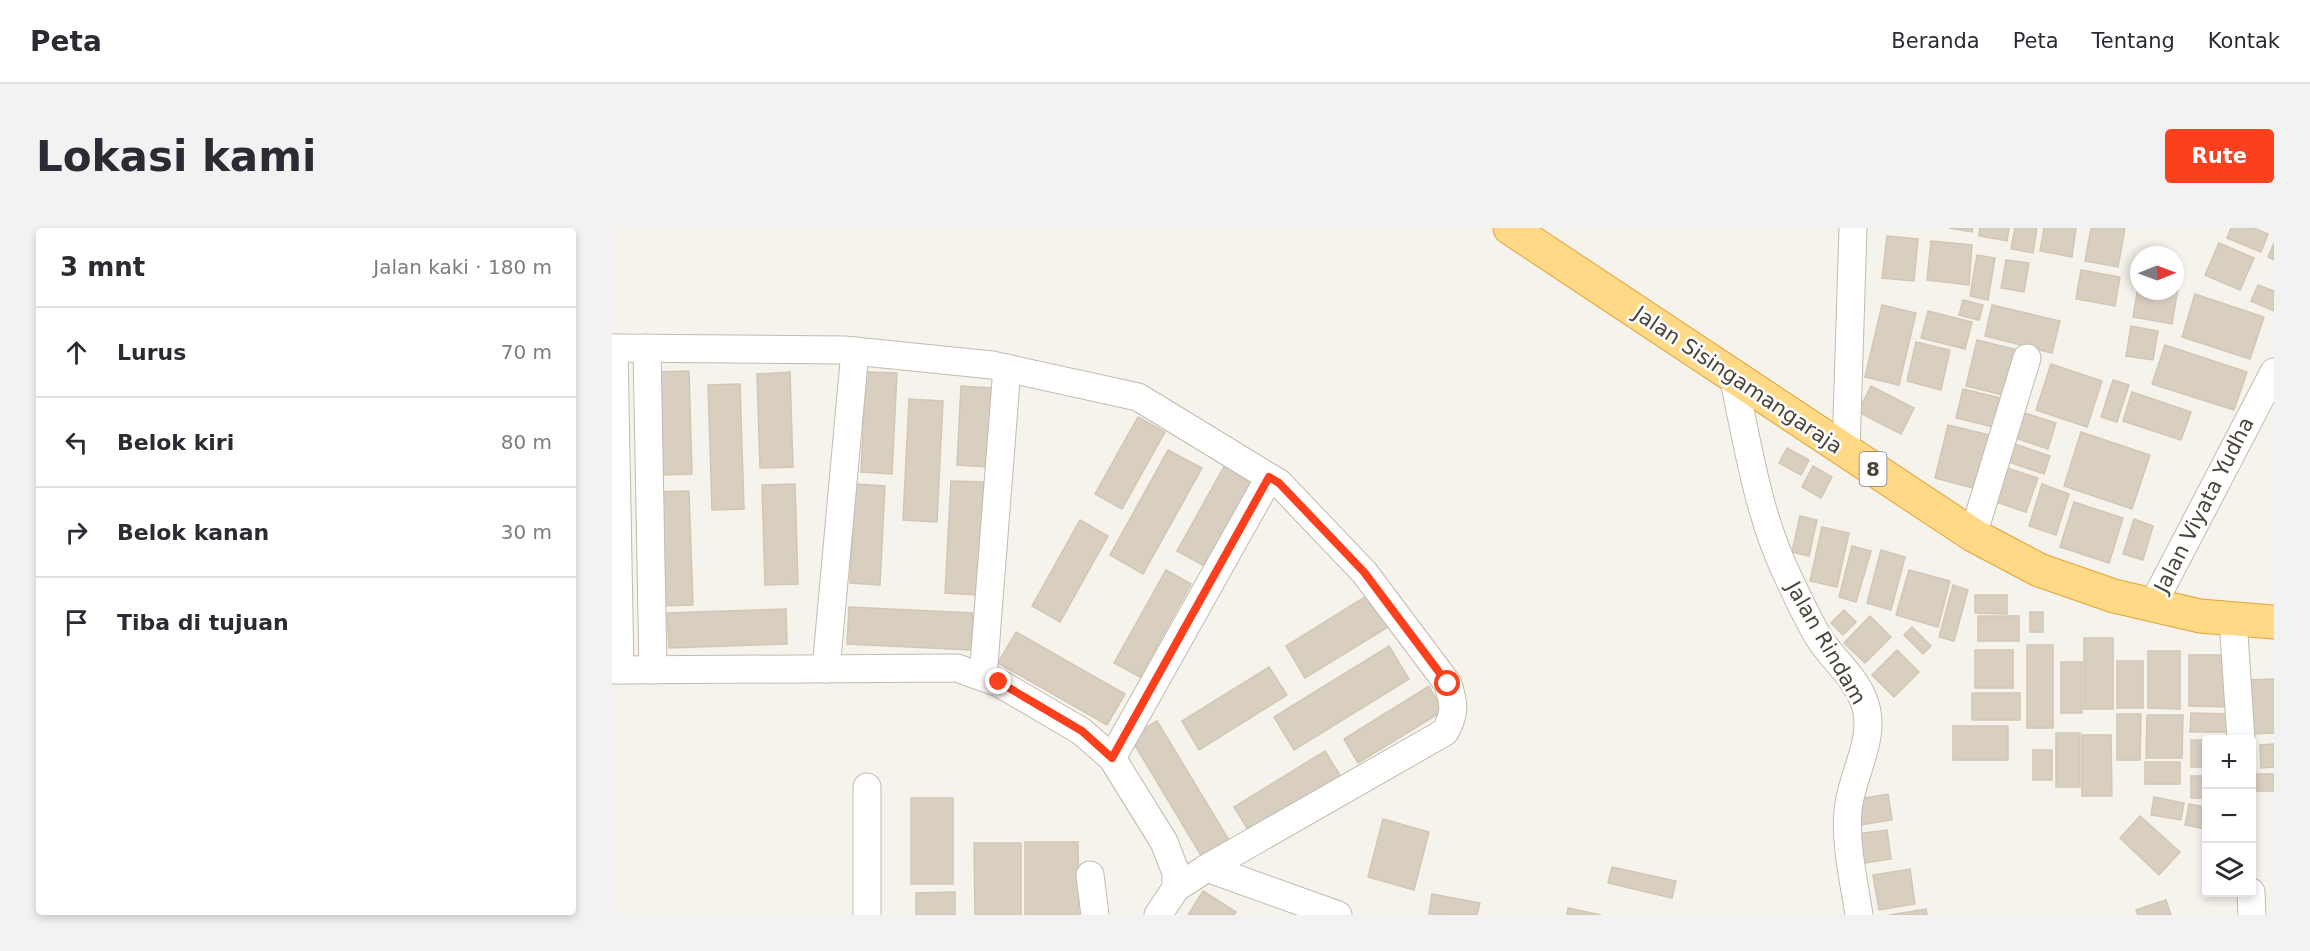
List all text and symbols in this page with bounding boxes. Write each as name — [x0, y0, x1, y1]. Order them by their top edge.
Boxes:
text: Peta — [30, 25, 102, 58]
text: Beranda — [1891, 29, 1980, 53]
text: Peta — [2013, 29, 2059, 53]
text: Tentang — [2092, 29, 2175, 53]
text: Kontak — [2208, 29, 2280, 53]
button: Rute — [2165, 129, 2274, 183]
text: Lokasi kami — [36, 132, 316, 181]
north arrow — [2130, 246, 2184, 300]
text: 3 mnt — [60, 252, 145, 282]
text: Jalan kaki · 180 m — [373, 255, 552, 279]
street label: Jalan Sisingamangaraja — [1628, 300, 1847, 459]
icon: ahead — [60, 336, 93, 369]
text: Lurus — [117, 340, 186, 365]
text: 70 m — [501, 340, 552, 364]
street label: Jalan Viyata Yudha — [2148, 413, 2259, 599]
icon: left — [60, 426, 93, 459]
text: Belok kiri — [117, 430, 234, 455]
text: 80 m — [501, 430, 552, 454]
road number: 8 — [1860, 452, 1886, 486]
icon: right — [60, 516, 93, 549]
text: Belok kanan — [117, 520, 269, 545]
text: 30 m — [501, 520, 552, 544]
street label: Jalan Rindam — [1780, 575, 1871, 709]
icon: arrive — [60, 606, 93, 639]
text: Tiba di tujuan — [117, 610, 289, 635]
route end — [985, 668, 1011, 694]
route start — [1434, 670, 1460, 696]
map controls — [2202, 735, 2256, 897]
button: + — [2202, 735, 2256, 789]
button: − — [2202, 789, 2256, 843]
button: layers — [2202, 843, 2256, 897]

